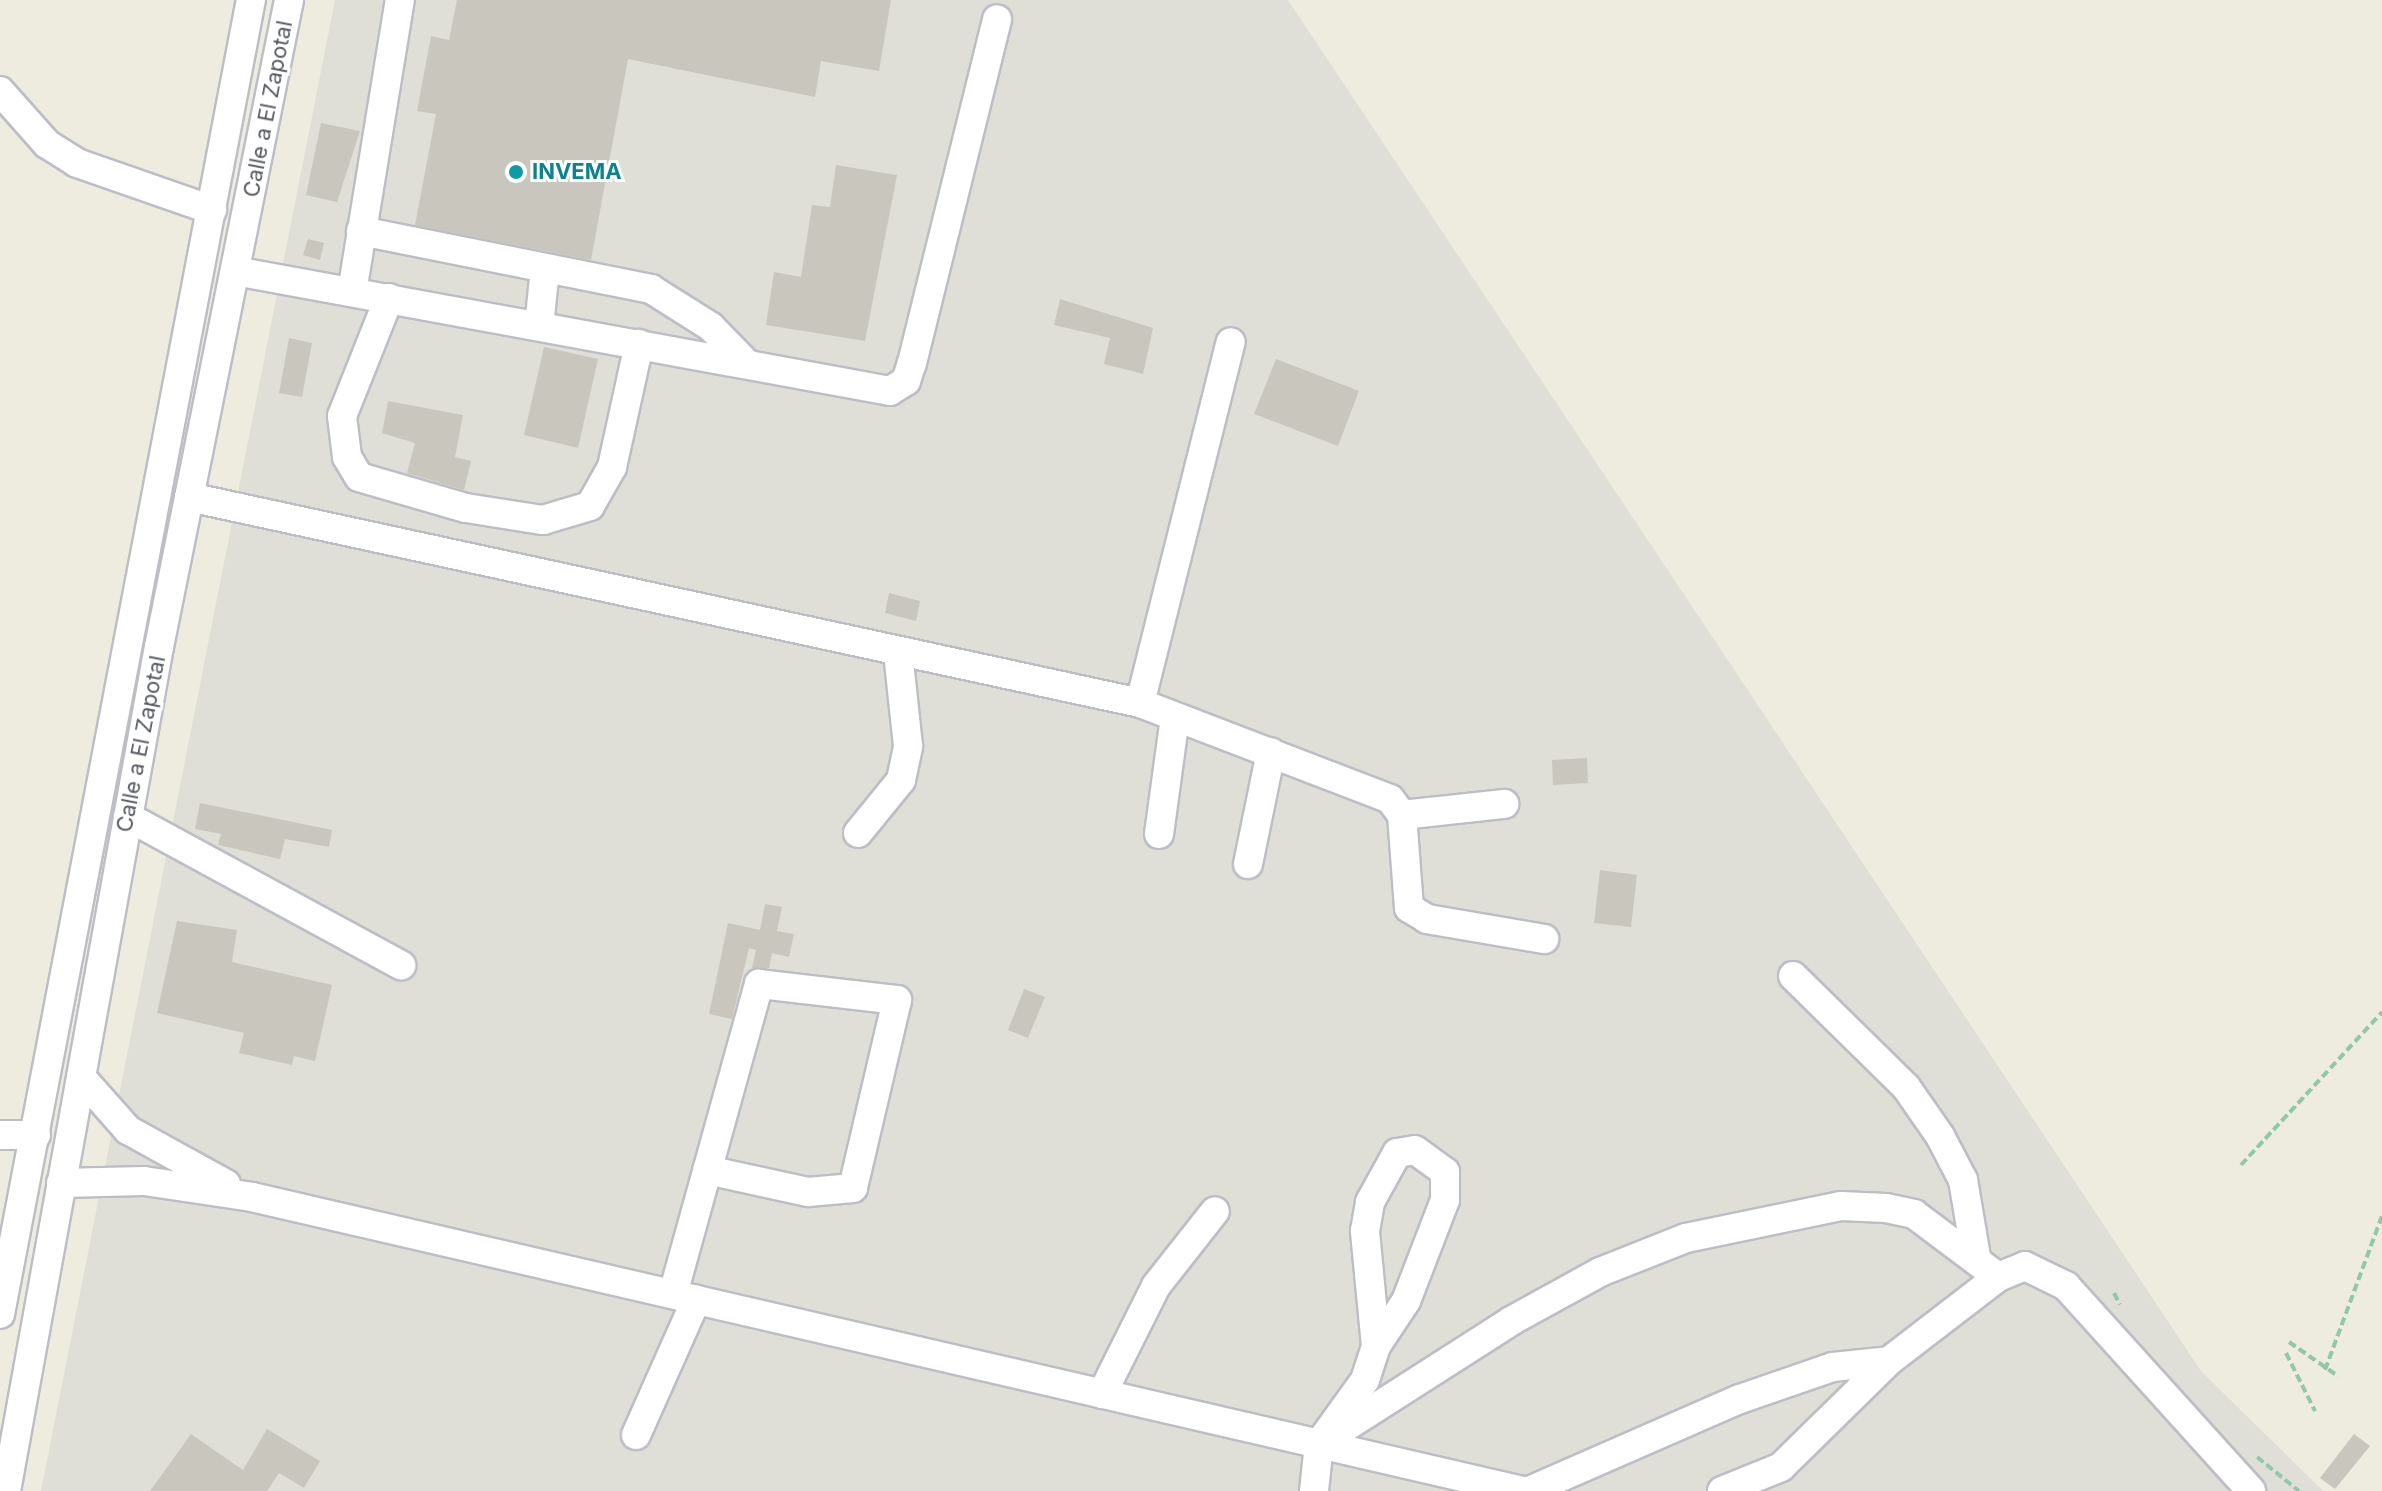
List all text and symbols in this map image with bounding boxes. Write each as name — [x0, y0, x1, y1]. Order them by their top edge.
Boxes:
street label: Calle a El Zapotal — [238, 19, 298, 199]
place label: INVEMA — [532, 159, 622, 185]
marker: INVEMA — [507, 163, 525, 181]
street label: Calle a El Zapotal — [111, 654, 171, 834]

